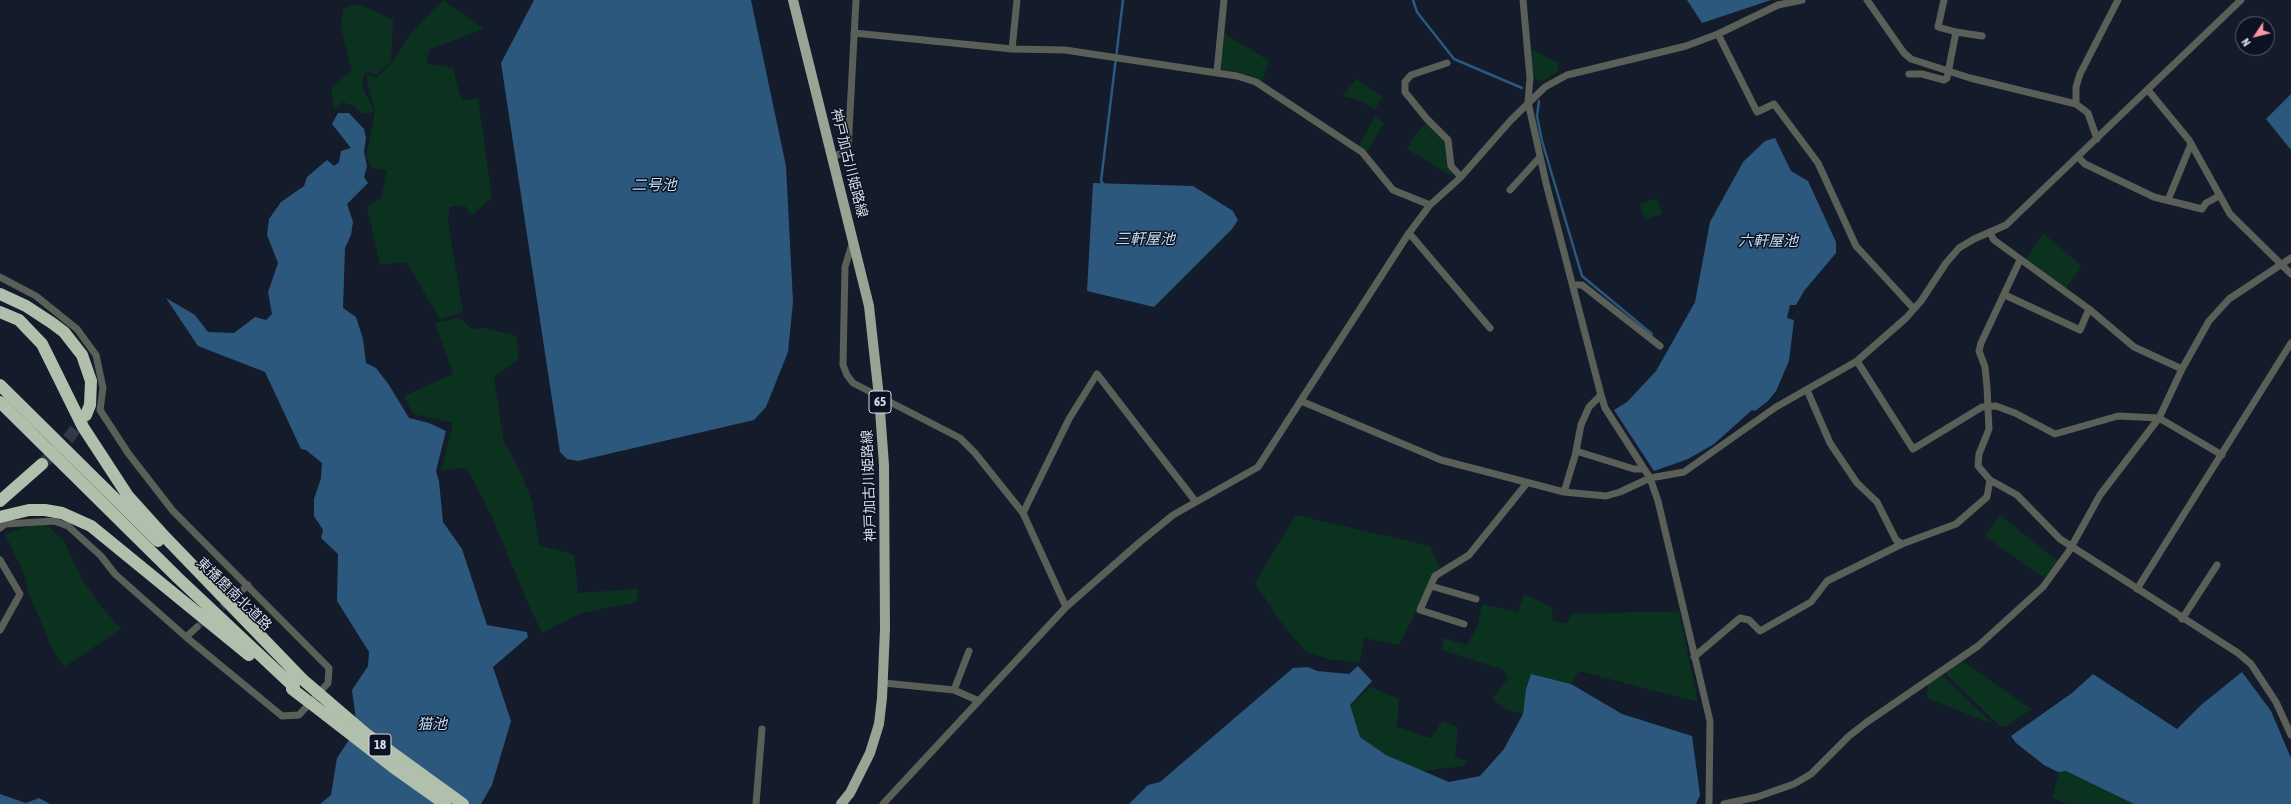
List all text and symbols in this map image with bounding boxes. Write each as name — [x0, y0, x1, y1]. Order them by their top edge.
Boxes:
north arrow — [2235, 16, 2275, 56]
text: N — [2239, 36, 2253, 48]
street label: 神戸加古川姫路線 — [827, 107, 871, 219]
water label: 二号池 — [632, 176, 676, 194]
water label: 三軒屋池 — [1115, 230, 1175, 248]
water label: 六軒屋池 — [1738, 232, 1798, 250]
road number: 65 — [869, 391, 891, 413]
street label: 神戸加古川姫路線 — [859, 430, 879, 542]
street label: 東播磨南北道路 — [193, 554, 275, 634]
water label: 猫池 — [417, 715, 447, 733]
road number: 18 — [369, 734, 391, 756]

